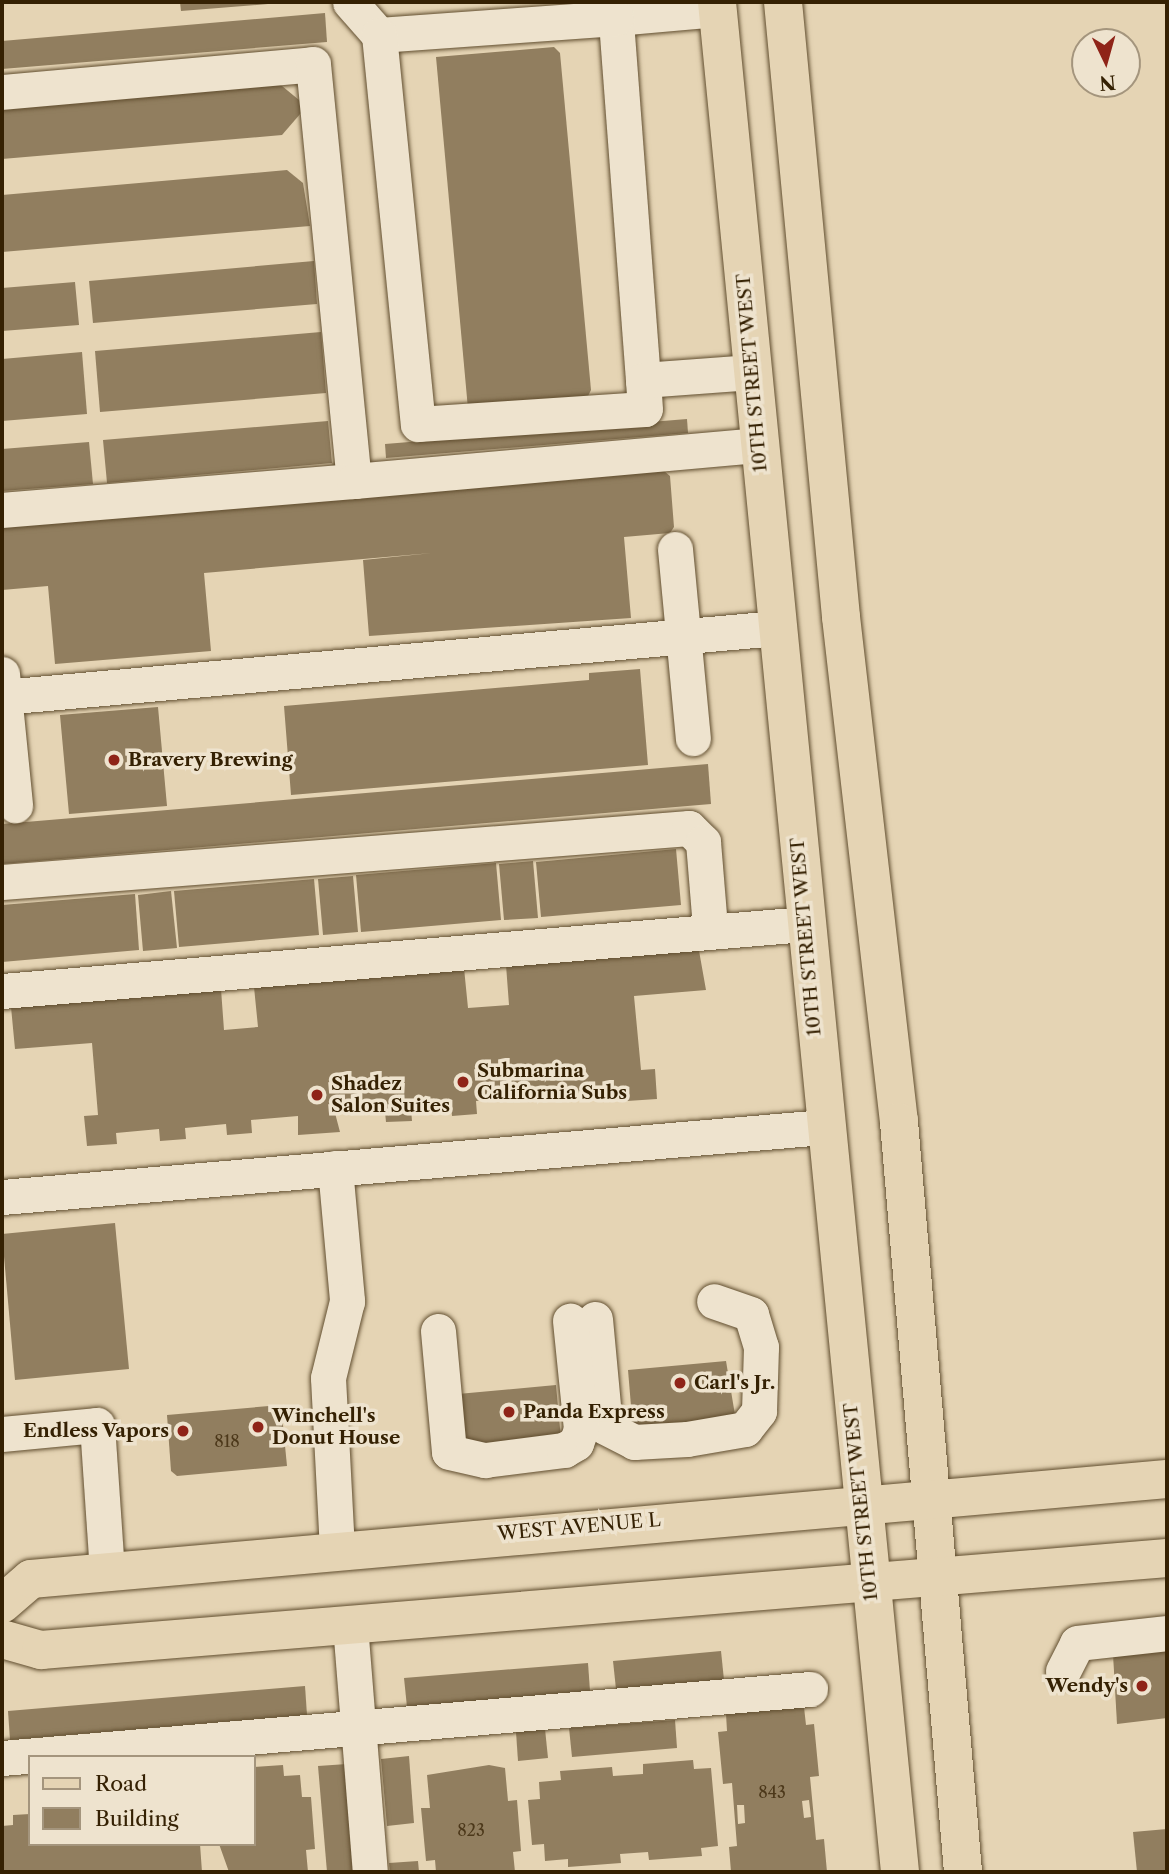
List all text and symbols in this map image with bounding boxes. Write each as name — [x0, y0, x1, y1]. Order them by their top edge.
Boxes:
north arrow — [1071, 28, 1141, 98]
text: N — [1098, 70, 1117, 95]
street label: 10TH STREET WEST — [732, 272, 772, 474]
place label: Bravery Brewing — [128, 749, 293, 771]
marker: Bravery Brewing — [106, 752, 122, 768]
street label: 10TH STREET WEST — [786, 836, 826, 1038]
place label: Submarina California Subs — [477, 1060, 627, 1104]
place label: Shadez Salon Suites — [331, 1073, 450, 1117]
marker: Submarina California Subs — [455, 1074, 471, 1090]
marker: Shadez Salon Suites — [309, 1087, 325, 1103]
place label: Carl's Jr. — [694, 1372, 775, 1394]
marker: Carl's Jr. — [672, 1375, 688, 1391]
place label: Panda Express — [523, 1401, 665, 1423]
street label: 10TH STREET WEST — [839, 1401, 883, 1603]
marker: Panda Express — [501, 1404, 517, 1420]
place label: Winchell's Donut House — [272, 1405, 400, 1449]
marker: Winchell's Donut House — [250, 1419, 266, 1435]
place label: Endless Vapors — [22, 1420, 169, 1442]
marker: Endless Vapors — [175, 1423, 191, 1439]
house number: 818 — [214, 1431, 240, 1451]
street label: WEST AVENUE L — [496, 1508, 662, 1546]
place label: Wendy's — [1046, 1675, 1128, 1697]
marker: Wendy's — [1134, 1678, 1150, 1694]
legend — [28, 1755, 256, 1846]
text: Road — [95, 1771, 147, 1796]
house number: 843 — [758, 1782, 786, 1802]
text: Building — [95, 1806, 179, 1831]
house number: 823 — [457, 1820, 485, 1840]

